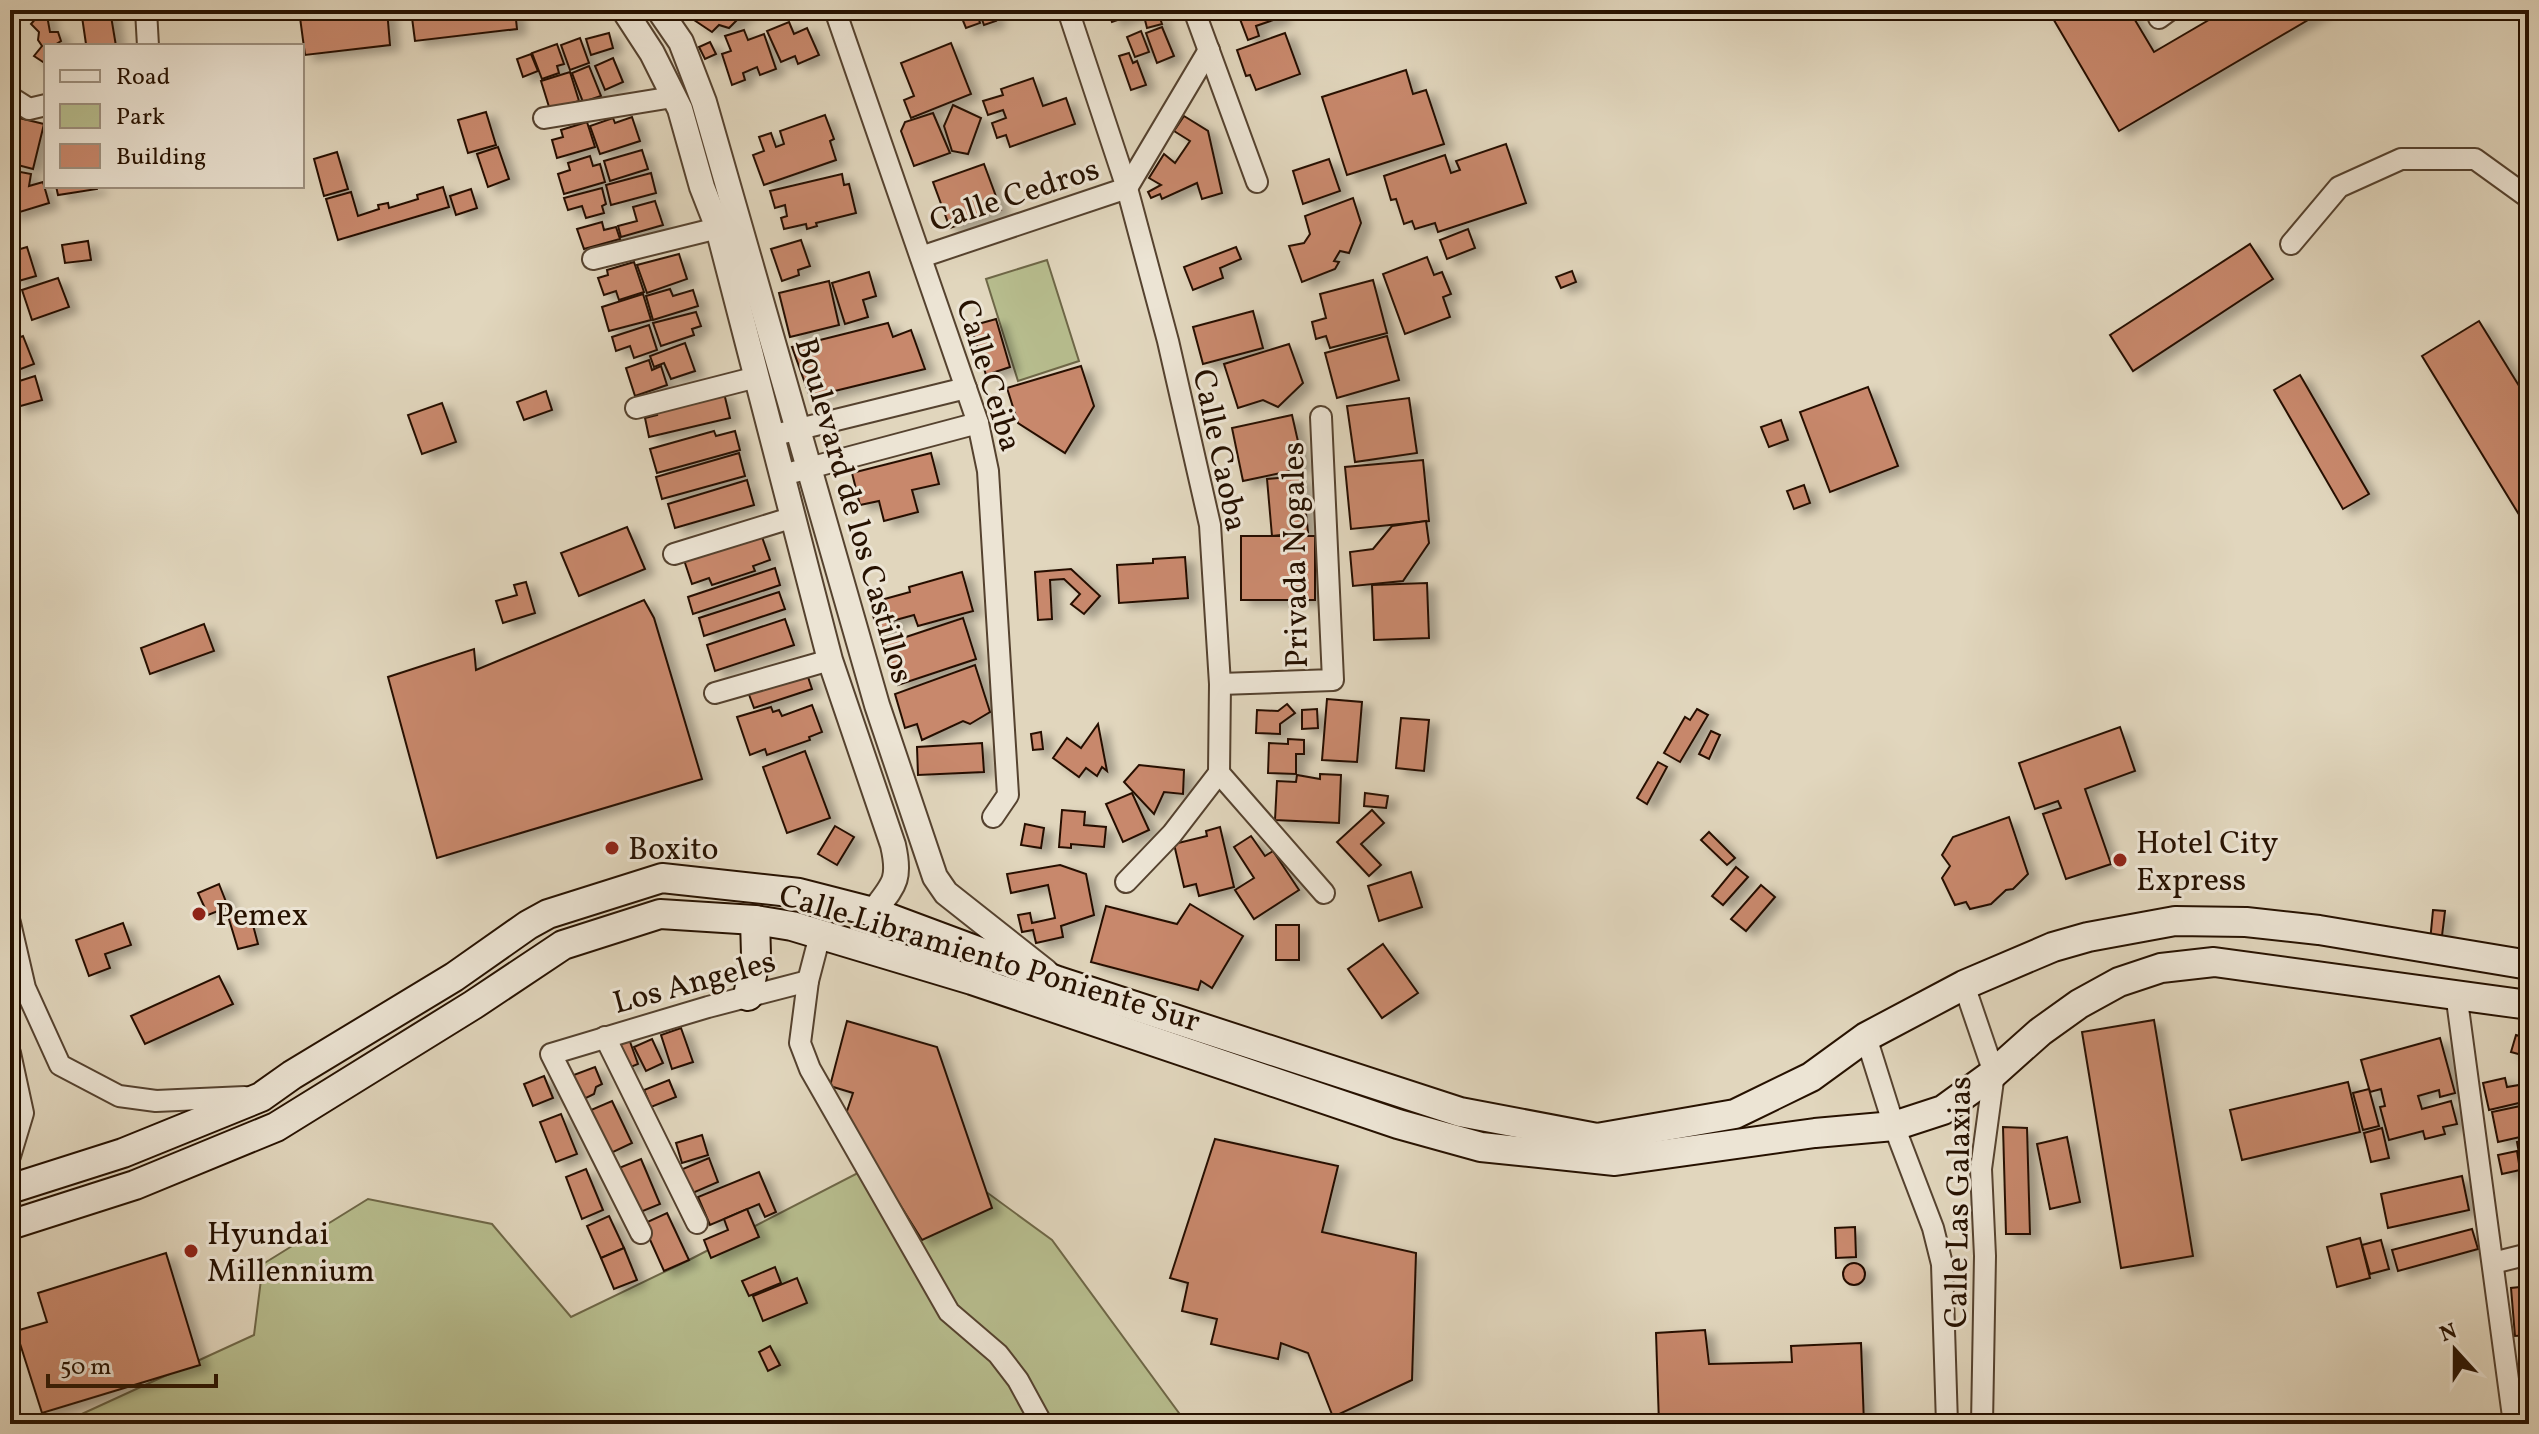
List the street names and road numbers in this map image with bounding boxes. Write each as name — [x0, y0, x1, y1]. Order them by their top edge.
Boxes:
street label: Calle Cedros — [925, 149, 1105, 245]
street label: Calle Ceiba — [943, 295, 1031, 457]
street label: Boulevard de los Castillos — [782, 333, 923, 689]
street label: Calle Caoba — [1179, 366, 1257, 536]
street label: Privada Nogales — [1273, 441, 1321, 668]
street label: Calle Libramiento Poniente Sur — [773, 875, 1205, 1045]
street label: Los Angeles — [609, 941, 781, 1027]
street label: Calle Las Galaxias — [1936, 1076, 1984, 1328]

